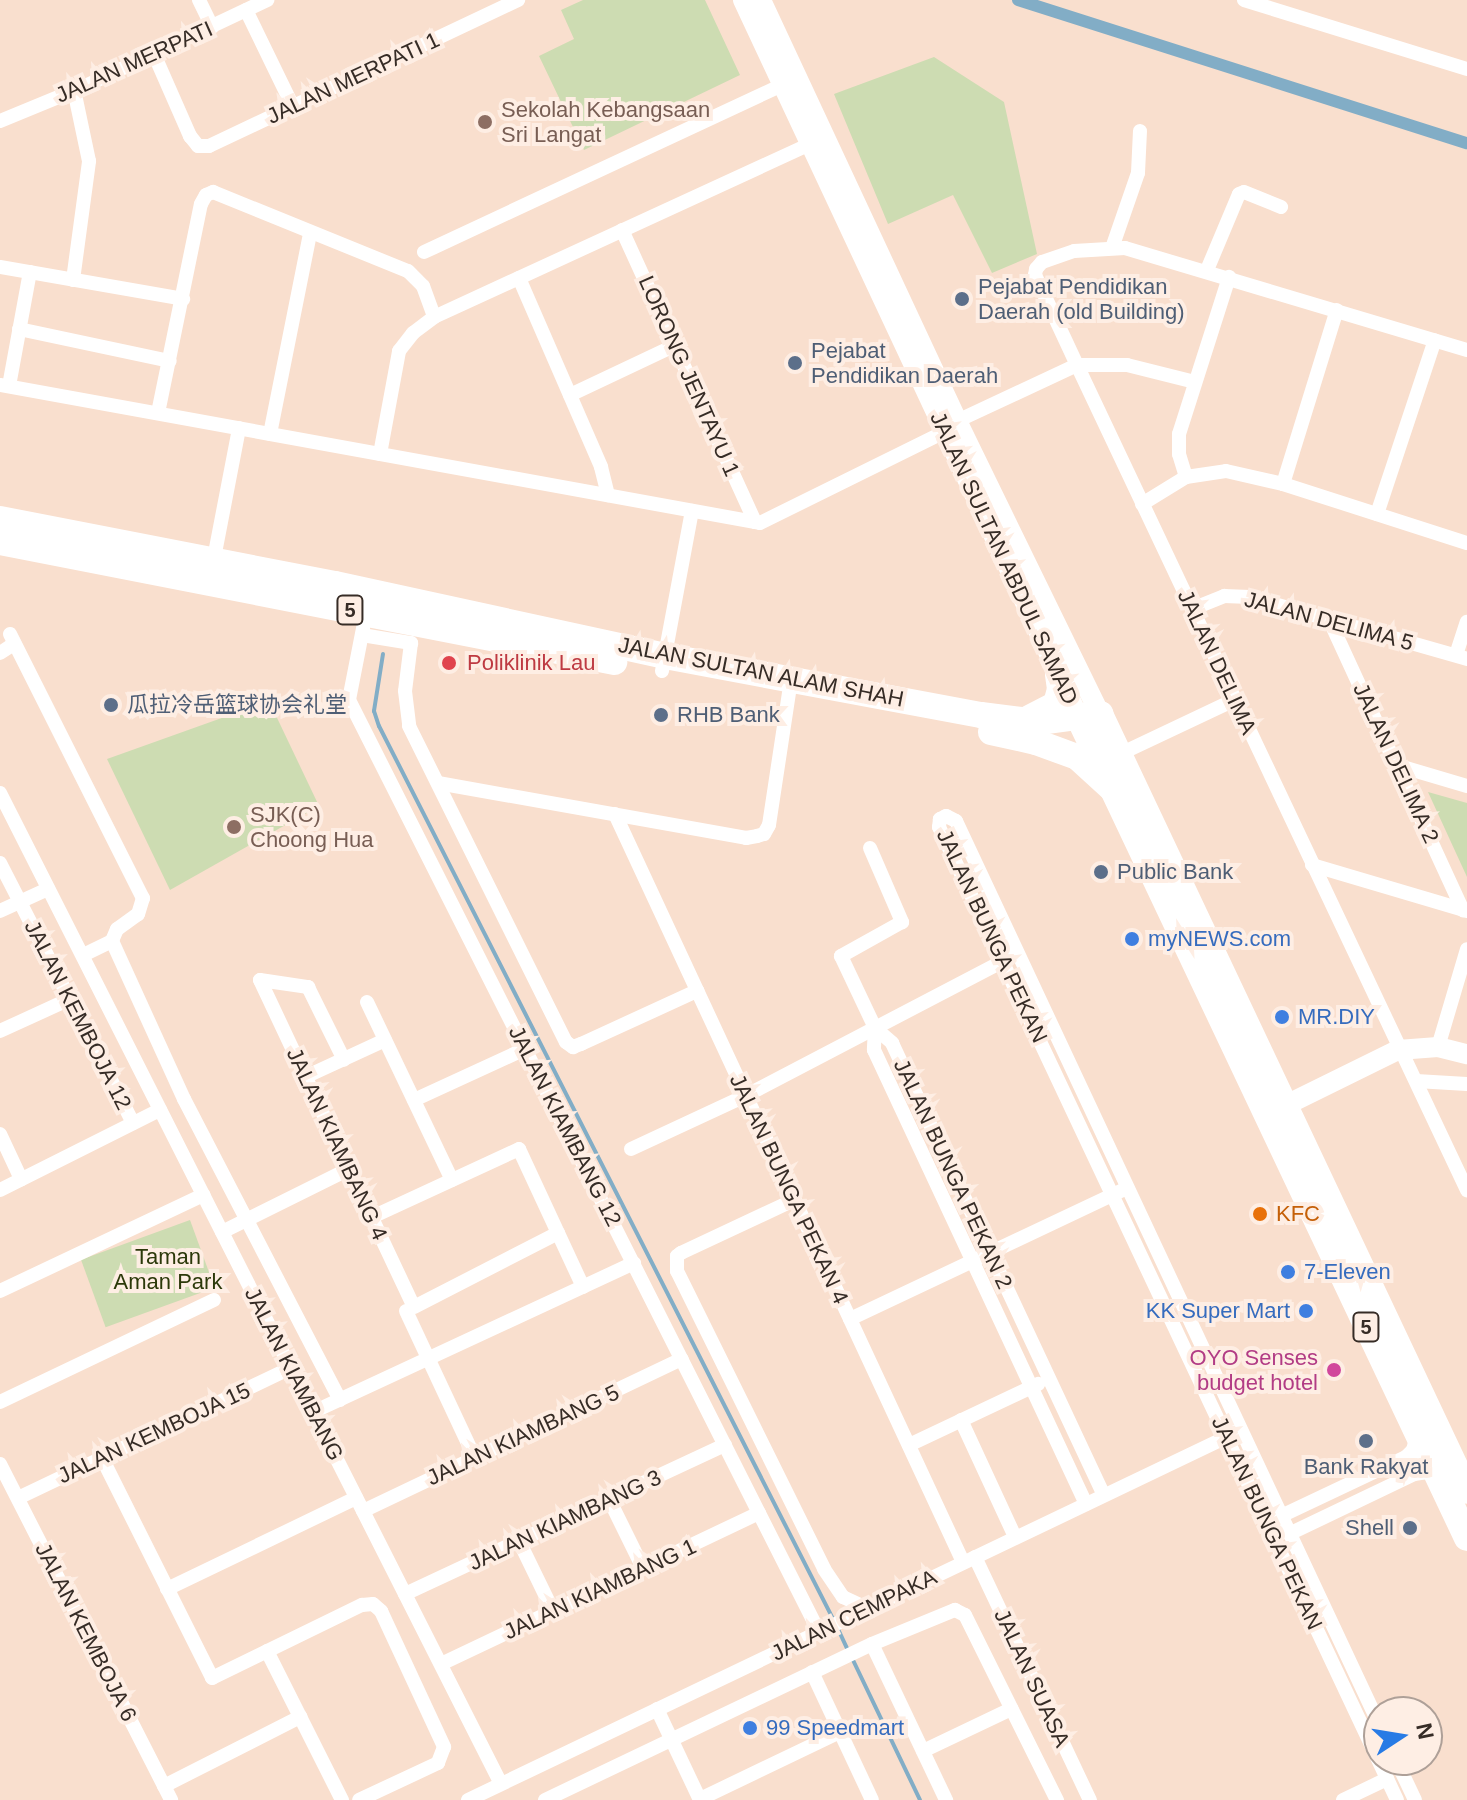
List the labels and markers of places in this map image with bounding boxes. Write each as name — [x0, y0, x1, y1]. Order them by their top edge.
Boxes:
place label: Sekolah Kebangsaan Sri Langat — [501, 96, 710, 148]
marker: Sekolah Kebangsaan Sri Langat — [476, 113, 494, 131]
place label: Pejabat Pendidikan Daerah (old Building) — [978, 273, 1185, 324]
marker: Pejabat Pendidikan Daerah (old Building) — [953, 290, 971, 308]
place label: Pejabat Pendidikan Daerah — [811, 337, 998, 388]
marker: Pejabat Pendidikan Daerah — [786, 354, 804, 372]
place label: Poliklinik Lau — [467, 650, 595, 676]
marker: Poliklinik Lau — [438, 652, 460, 674]
place label: 瓜拉冷岳篮球协会礼堂 — [127, 692, 347, 718]
marker: 瓜拉冷岳篮球协会礼堂 — [102, 696, 120, 714]
place label: RHB Bank — [677, 702, 780, 728]
marker: RHB Bank — [652, 706, 670, 724]
place label: SJK(C) Choong Hua — [250, 801, 374, 852]
marker: SJK(C) Choong Hua — [225, 818, 243, 836]
place label: Public Bank — [1117, 859, 1233, 885]
marker: Public Bank — [1092, 863, 1110, 881]
place label: myNEWS.com — [1148, 926, 1291, 952]
marker: myNEWS.com — [1123, 930, 1141, 948]
place label: MR.DIY — [1298, 1004, 1375, 1030]
marker: MR.DIY — [1273, 1008, 1291, 1026]
place label: KFC — [1276, 1201, 1320, 1227]
marker: KFC — [1251, 1205, 1269, 1223]
place label: 7-Eleven — [1304, 1259, 1391, 1285]
marker: 7-Eleven — [1279, 1263, 1297, 1281]
place label: KK Super Mart — [1146, 1298, 1290, 1324]
marker: KK Super Mart — [1297, 1302, 1315, 1320]
place label: OYO Senses budget hotel — [1190, 1344, 1318, 1396]
marker: OYO Senses budget hotel — [1325, 1361, 1343, 1379]
marker: Bank Rakyat — [1357, 1432, 1375, 1450]
place label: Bank Rakyat — [1304, 1454, 1428, 1480]
place label: Shell — [1345, 1515, 1394, 1541]
marker: Shell — [1401, 1519, 1419, 1537]
place label: 99 Speedmart — [766, 1715, 904, 1741]
marker: 99 Speedmart — [741, 1719, 759, 1737]

